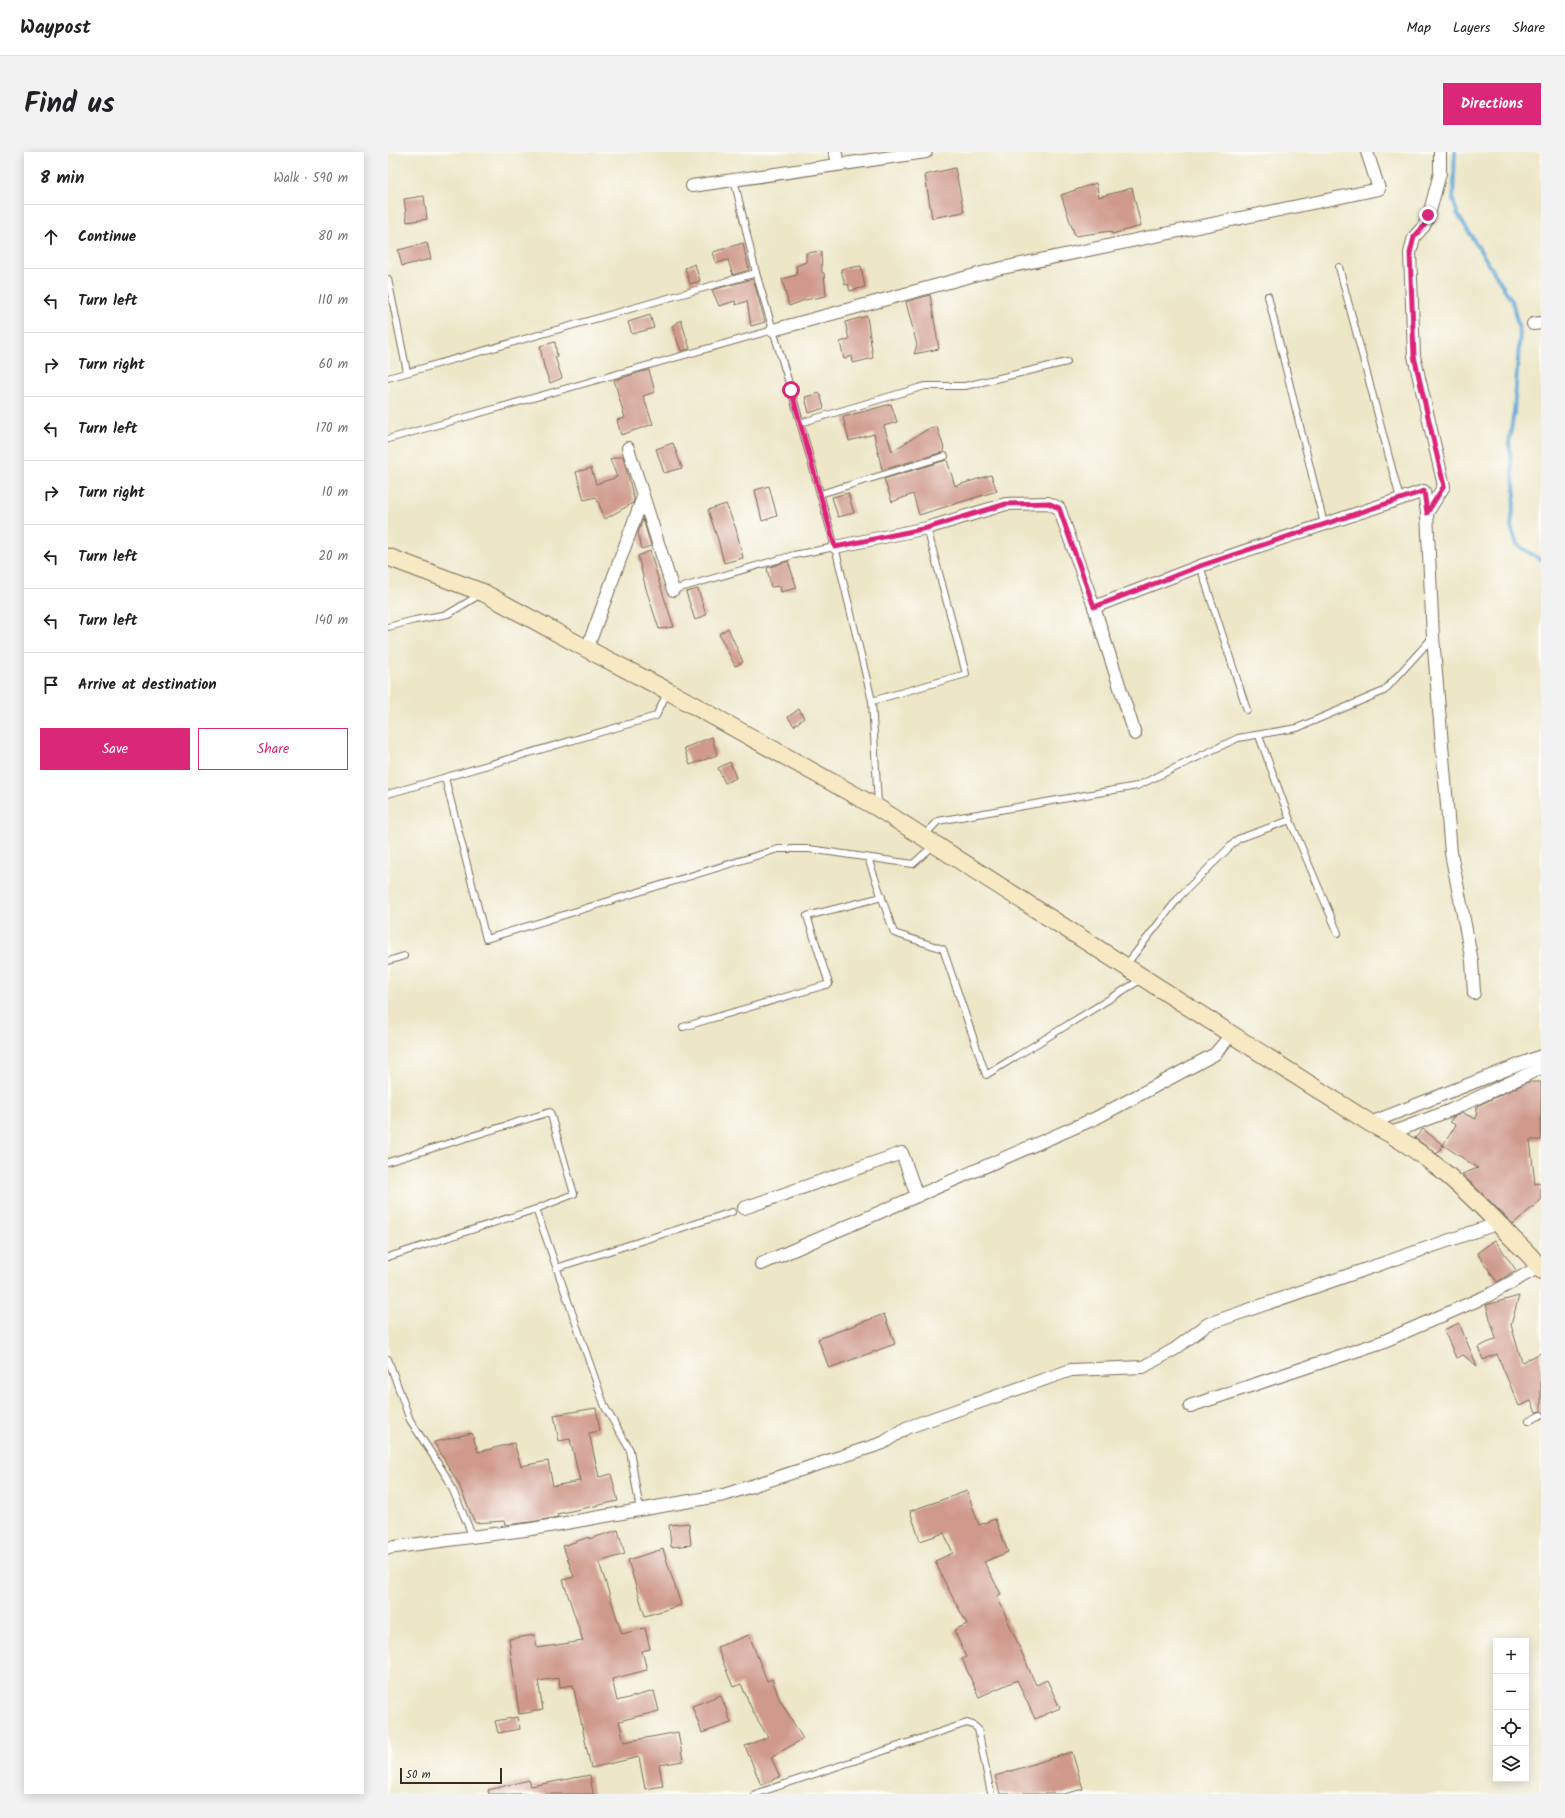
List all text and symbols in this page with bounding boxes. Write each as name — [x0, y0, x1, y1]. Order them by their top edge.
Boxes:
text: Waypost — [20, 13, 91, 43]
text: Map — [1407, 17, 1431, 39]
text: Layers — [1453, 17, 1491, 39]
text: Share — [1513, 17, 1545, 39]
text: Find us — [24, 82, 115, 127]
button: Directions — [1443, 83, 1541, 125]
text: 8 min — [40, 165, 84, 192]
text: Walk · 590 m — [274, 168, 348, 189]
route end — [1419, 206, 1437, 224]
text: Continue — [78, 225, 136, 249]
icon: ahead — [40, 226, 62, 248]
text: 80 m — [318, 226, 348, 247]
text: Turn left — [78, 289, 138, 313]
icon: left — [40, 290, 62, 312]
text: 110 m — [318, 290, 348, 311]
text: Turn right — [78, 353, 145, 377]
icon: right — [40, 354, 62, 376]
text: 60 m — [319, 354, 348, 375]
route start — [782, 381, 800, 399]
text: Turn left — [78, 417, 138, 441]
icon: left — [40, 418, 62, 440]
text: 170 m — [316, 418, 348, 439]
text: Turn right — [78, 481, 145, 505]
icon: right — [40, 482, 62, 504]
text: 10 m — [322, 482, 348, 503]
text: Turn left — [78, 545, 138, 569]
icon: left — [40, 546, 62, 568]
text: 20 m — [318, 546, 348, 567]
text: Turn left — [78, 609, 138, 633]
icon: left — [40, 610, 62, 632]
text: 140 m — [315, 610, 348, 631]
text: Arrive at destination — [78, 673, 217, 697]
icon: arrive — [40, 674, 62, 696]
button: Save — [40, 728, 190, 770]
button: Share — [198, 728, 348, 770]
map controls — [1493, 1638, 1529, 1782]
button: + — [1493, 1638, 1529, 1674]
button: − — [1493, 1674, 1529, 1710]
button: locate — [1493, 1710, 1529, 1746]
button: layers — [1493, 1746, 1529, 1782]
scale bar — [400, 1766, 502, 1785]
text: 50 m — [406, 1766, 431, 1784]

